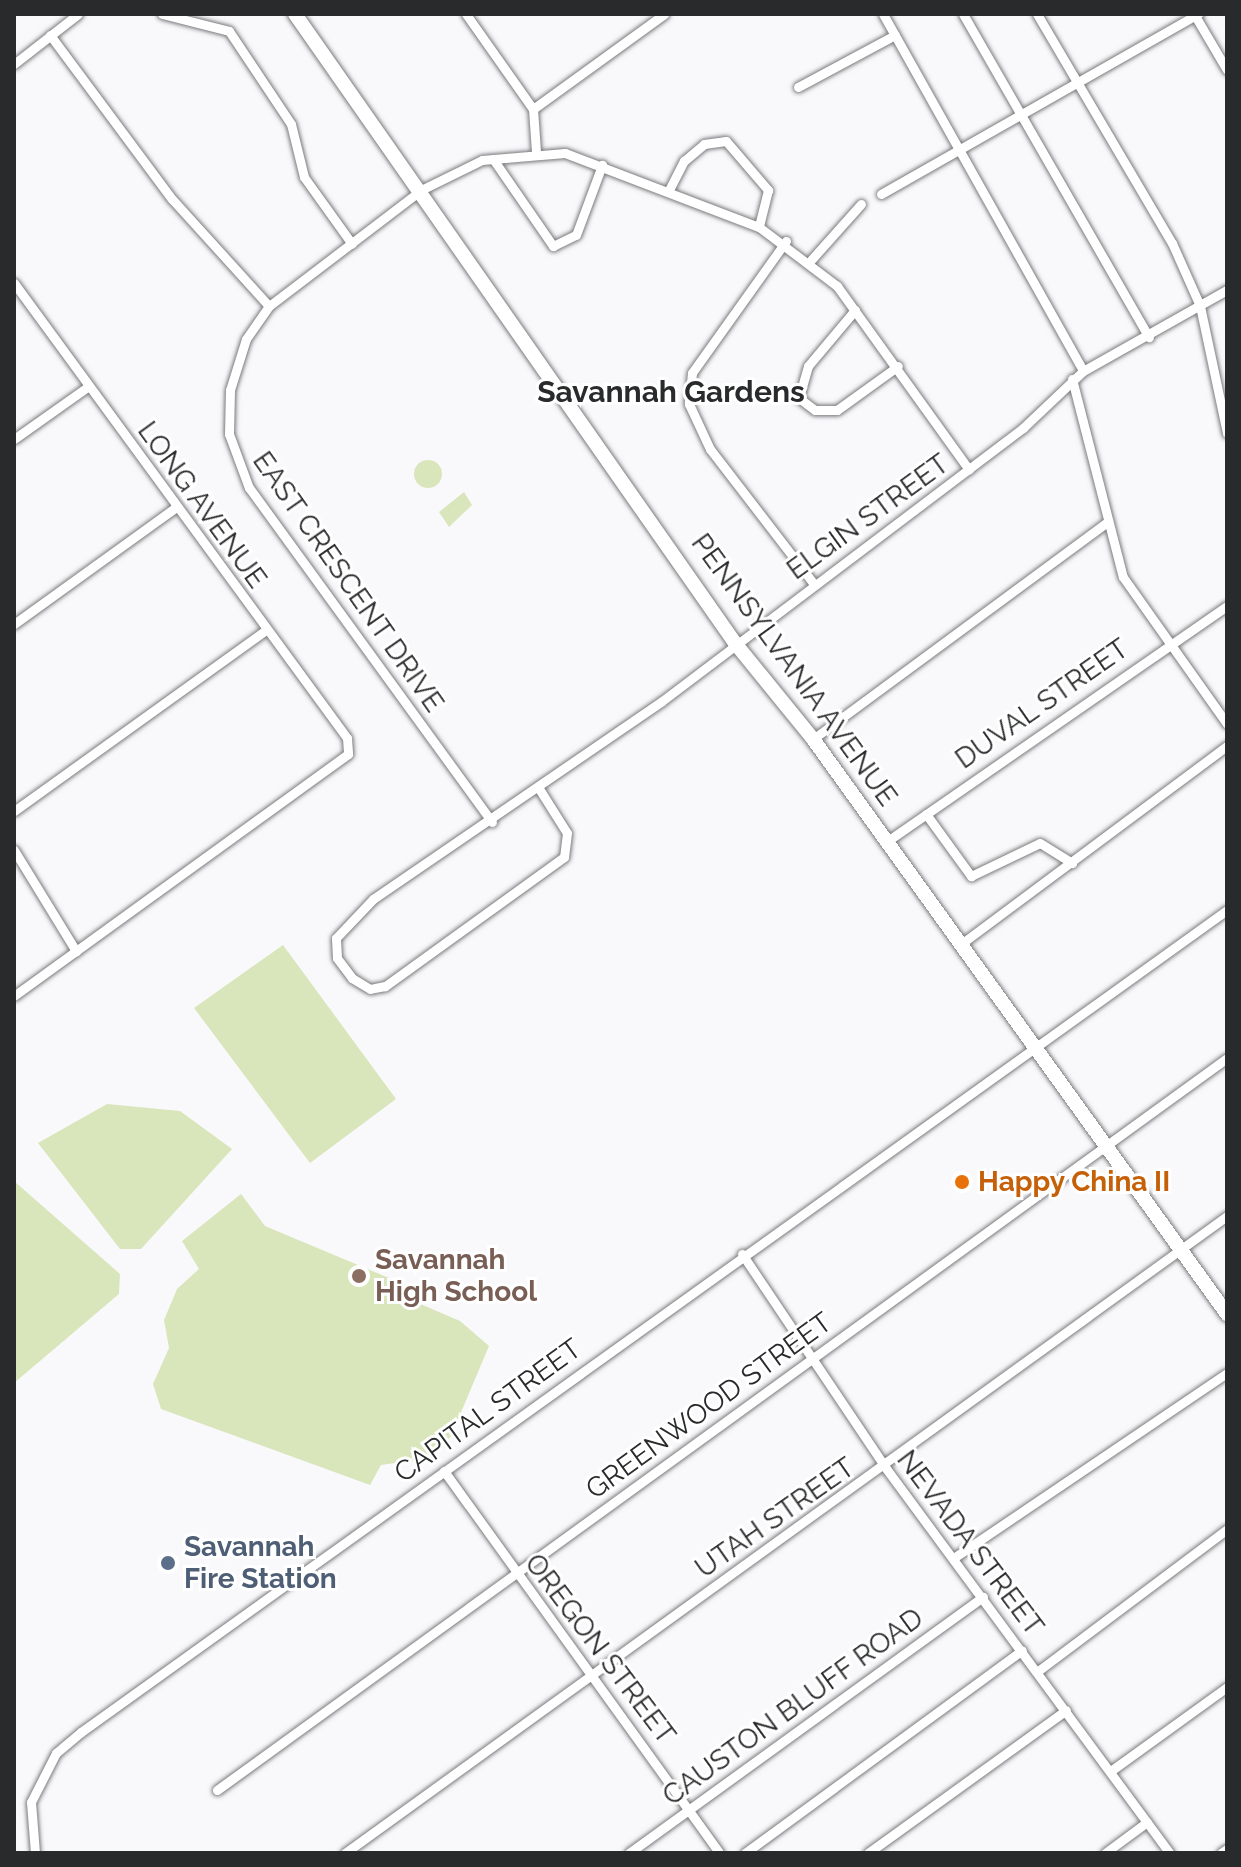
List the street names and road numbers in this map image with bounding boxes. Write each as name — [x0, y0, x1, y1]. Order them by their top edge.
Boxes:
street label: LONG AVENUE — [130, 415, 274, 595]
street label: EAST CRESCENT DRIVE — [245, 445, 451, 719]
street label: ELGIN STREET — [781, 447, 955, 587]
street label: PENNSYLVANIA AVENUE — [683, 527, 905, 813]
street label: DUVAL STREET — [949, 632, 1135, 776]
street label: GREENWOOD STREET — [580, 1306, 838, 1506]
street label: CAPITAL STREET — [388, 1332, 588, 1490]
street label: NEVADA STREET — [889, 1444, 1051, 1642]
street label: UTAH STREET — [689, 1451, 861, 1585]
street label: OREGON STREET — [518, 1547, 682, 1751]
street label: CAUSTON BLUFF ROAD — [656, 1601, 930, 1813]

